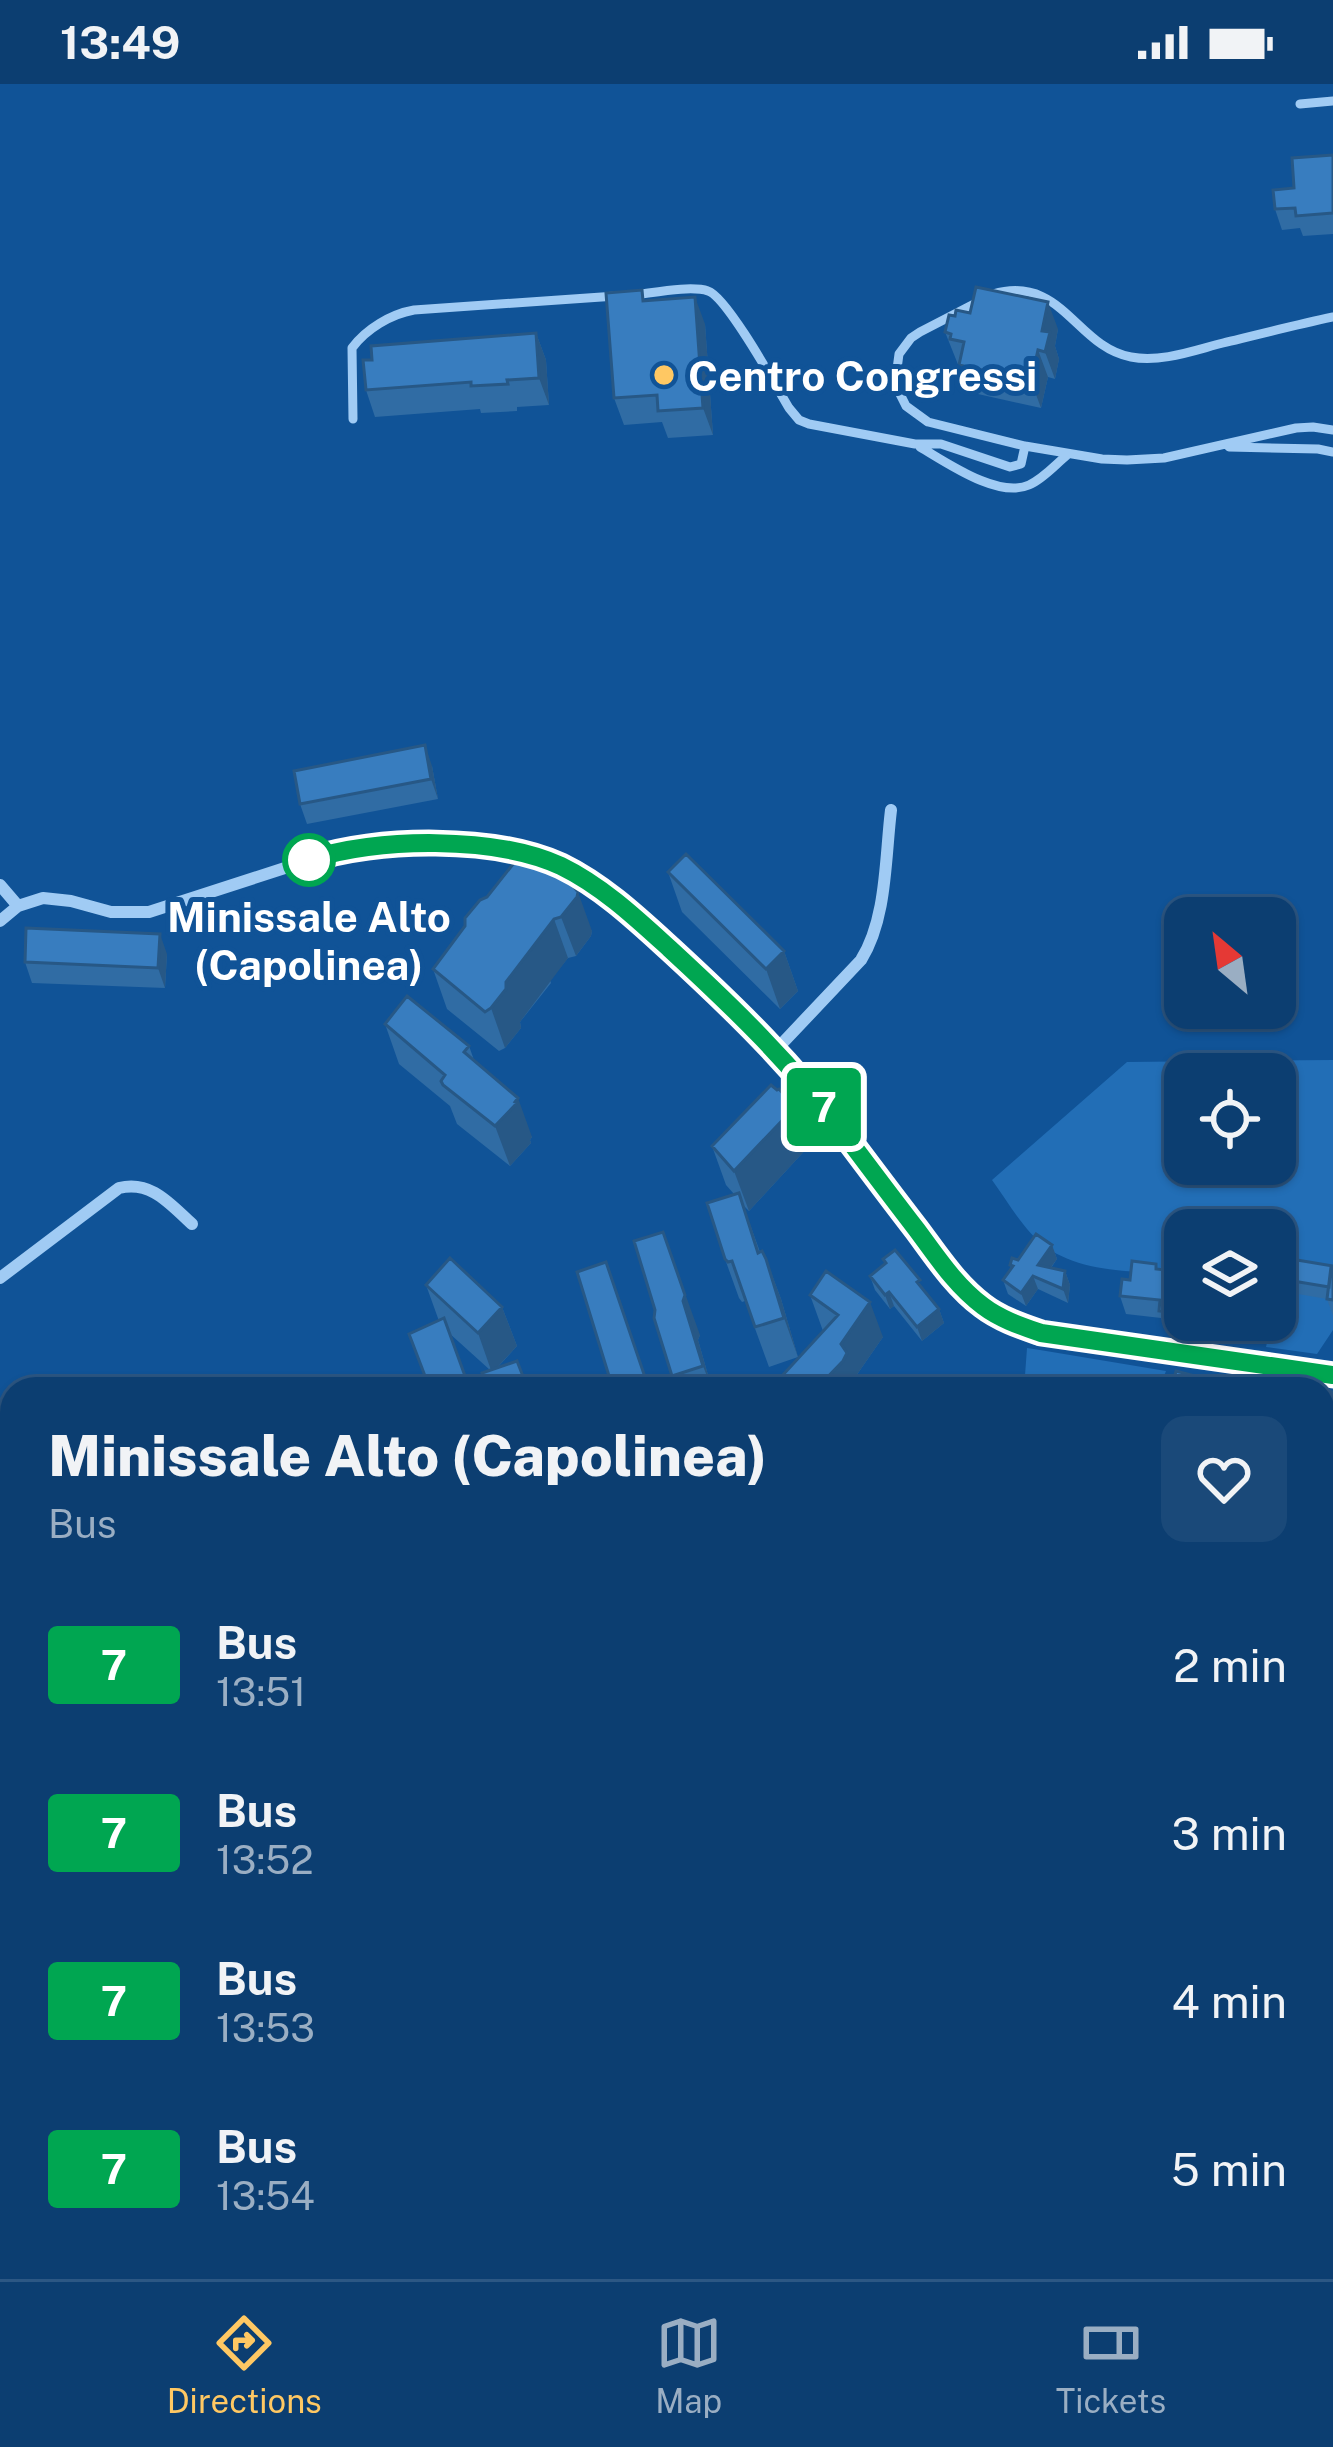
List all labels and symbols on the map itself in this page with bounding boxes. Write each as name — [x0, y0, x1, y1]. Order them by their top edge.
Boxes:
place label: Centro Congressi — [688, 351, 1037, 400]
marker: Centro Congressi — [651, 362, 677, 388]
marker: Minissale Alto (Capolinea) — [284, 835, 334, 885]
place label: Minissale Alto (Capolinea) — [167, 892, 451, 989]
north arrow — [1164, 897, 1296, 1029]
line badge: 7 — [785, 1068, 863, 1146]

